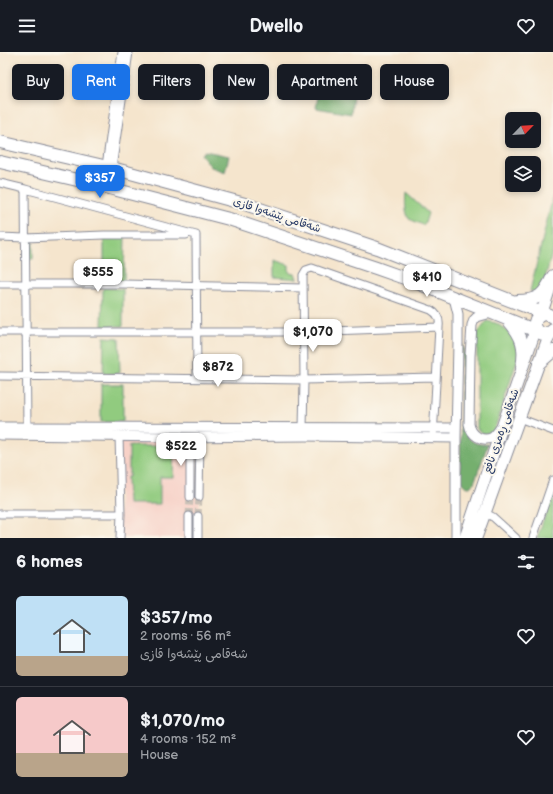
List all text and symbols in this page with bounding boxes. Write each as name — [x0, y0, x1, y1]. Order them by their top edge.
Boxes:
icon: menu — [16, 15, 38, 37]
icon: heart — [515, 15, 537, 37]
text: Dwello — [250, 16, 303, 37]
chip: Buy — [12, 64, 64, 100]
chip: Rent — [72, 64, 130, 100]
chip: Filters — [138, 64, 205, 100]
chip: New — [213, 64, 269, 100]
chip: Apartment — [277, 64, 372, 100]
chip: House — [380, 64, 449, 100]
north arrow — [505, 112, 541, 148]
map controls — [505, 112, 541, 192]
button: layers — [505, 156, 541, 192]
pin: $357 — [76, 165, 124, 199]
text: $357 — [85, 170, 115, 186]
street label: شەقامی پێشەوا قازی — [231, 195, 322, 236]
pin: $555 — [74, 259, 122, 293]
text: $555 — [82, 264, 114, 280]
pin: $410 — [403, 264, 451, 298]
text: $410 — [412, 269, 442, 285]
pin: $1,070 — [280, 319, 346, 353]
text: $1,070 — [293, 324, 333, 340]
pin: $872 — [194, 354, 242, 388]
text: $872 — [202, 359, 234, 375]
street label: شەقامی ڕەمزی نافع — [480, 387, 523, 475]
pin: $522 — [157, 433, 205, 467]
text: $522 — [165, 438, 197, 454]
icon: filters — [515, 551, 537, 573]
text: 6 homes — [16, 552, 83, 572]
text: $357/mo — [140, 608, 212, 628]
icon: home — [48, 612, 96, 660]
icon: heart — [515, 625, 537, 647]
text: 2 rooms · 56 m² — [140, 628, 231, 644]
text: شەقامی پێشەوا قازی — [140, 646, 248, 662]
text: $1,070/mo — [140, 711, 225, 731]
icon: home — [48, 713, 96, 761]
icon: heart — [515, 726, 537, 748]
text: 4 rooms · 152 m² — [140, 731, 236, 747]
text: House — [140, 747, 178, 763]

